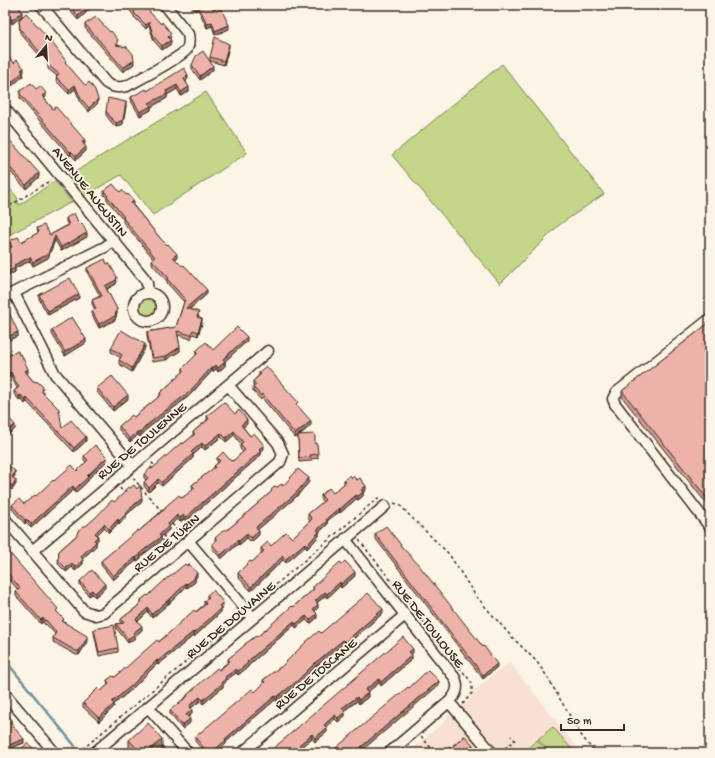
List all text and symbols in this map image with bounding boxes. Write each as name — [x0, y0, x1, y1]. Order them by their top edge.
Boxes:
north arrow — [26, 26, 66, 66]
text: N — [43, 32, 54, 45]
street label: AVENUE AUGUSTIN — [47, 144, 131, 241]
street label: RUE DE TOULENNE — [94, 399, 192, 484]
street label: RUE DE TURIN — [131, 511, 204, 577]
street label: RUE DE TOULOUSE — [387, 577, 468, 673]
street label: RUE DE DOUVAINE — [183, 578, 281, 663]
street label: RUE DE TOSCANE — [272, 635, 362, 714]
scale bar — [561, 706, 624, 732]
text: 50 m — [567, 715, 592, 729]

